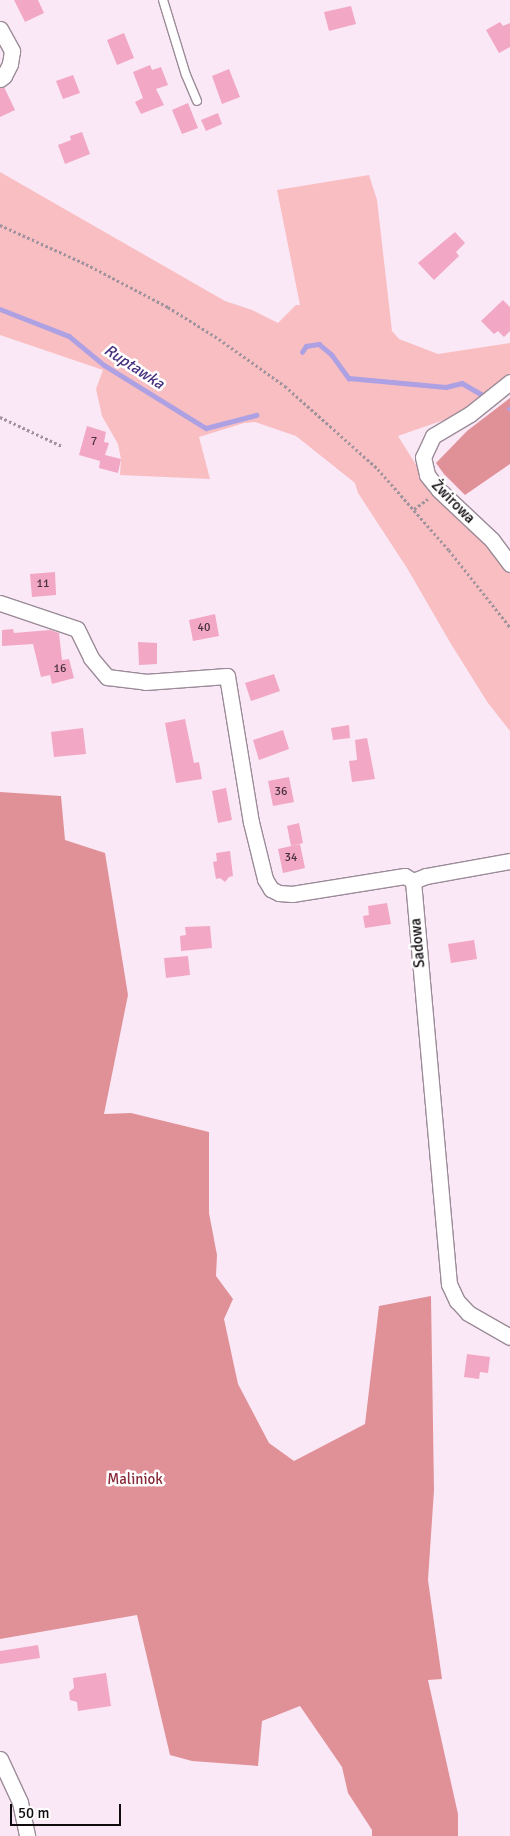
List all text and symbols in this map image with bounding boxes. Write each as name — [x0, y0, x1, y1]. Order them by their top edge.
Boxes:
water label: Ruptawka — [100, 341, 168, 393]
house number: 7 — [91, 435, 97, 449]
street label: Żwirowa — [427, 476, 479, 528]
house number: 11 — [37, 577, 49, 591]
house number: 40 — [198, 621, 210, 635]
house number: 16 — [54, 662, 66, 676]
house number: 36 — [275, 785, 287, 799]
house number: 34 — [285, 851, 297, 865]
street label: Sadowa — [407, 917, 429, 969]
park label: Maliniok — [107, 1471, 163, 1489]
scale bar — [12, 1794, 124, 1826]
text: 50 m — [18, 1804, 49, 1822]

